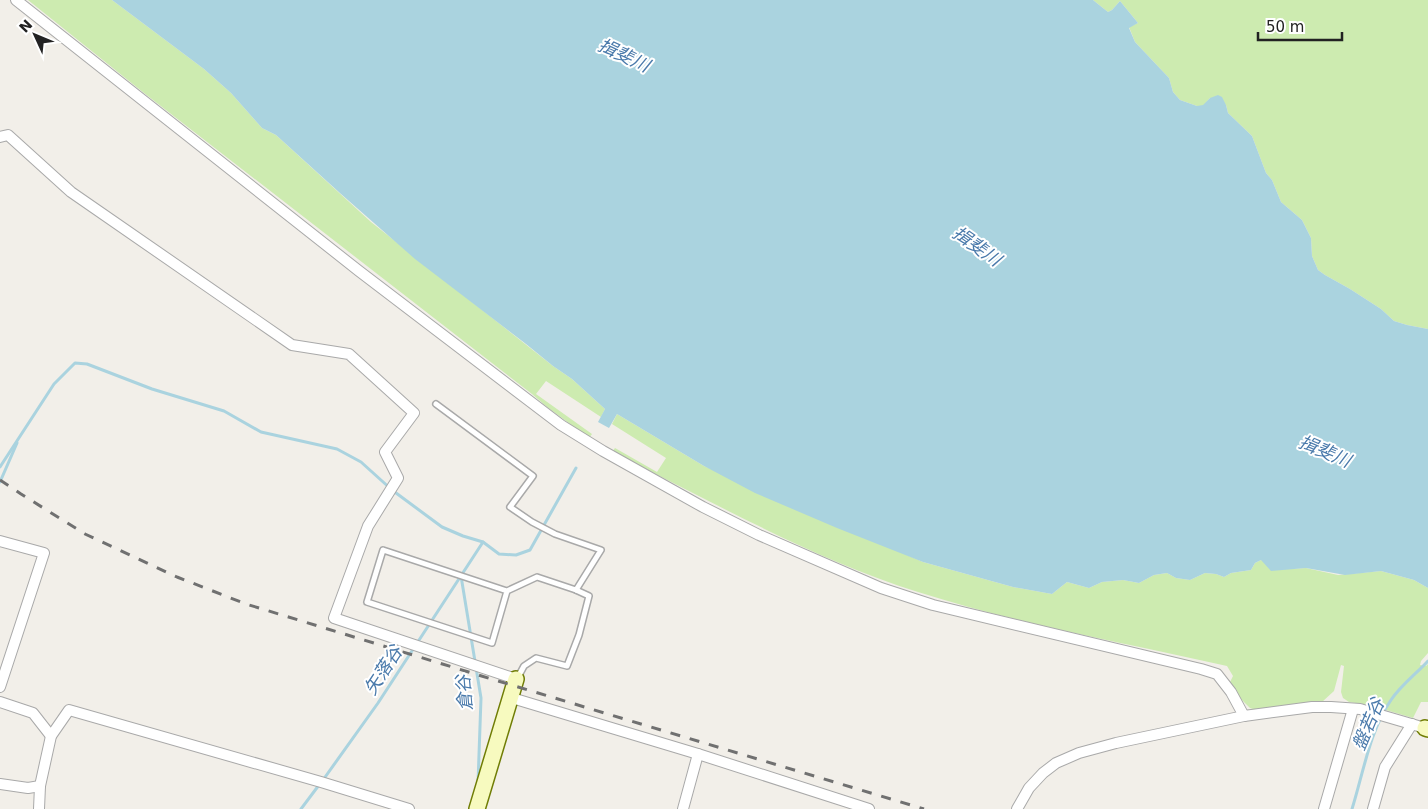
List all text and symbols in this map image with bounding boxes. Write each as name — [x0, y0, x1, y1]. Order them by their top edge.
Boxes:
north arrow — [10, 10, 60, 60]
scale bar — [1258, 10, 1342, 42]
text: N — [16, 16, 35, 36]
text: 50 m — [1266, 18, 1304, 36]
water label: 揖斐川 — [595, 34, 655, 77]
water label: 揖斐川 — [949, 222, 1007, 271]
water label: 揖斐川 — [1296, 431, 1356, 472]
water label: 矢落谷 — [359, 640, 408, 698]
water label: 倉谷 — [452, 672, 476, 712]
water label: 盤若谷 — [1348, 693, 1389, 753]

